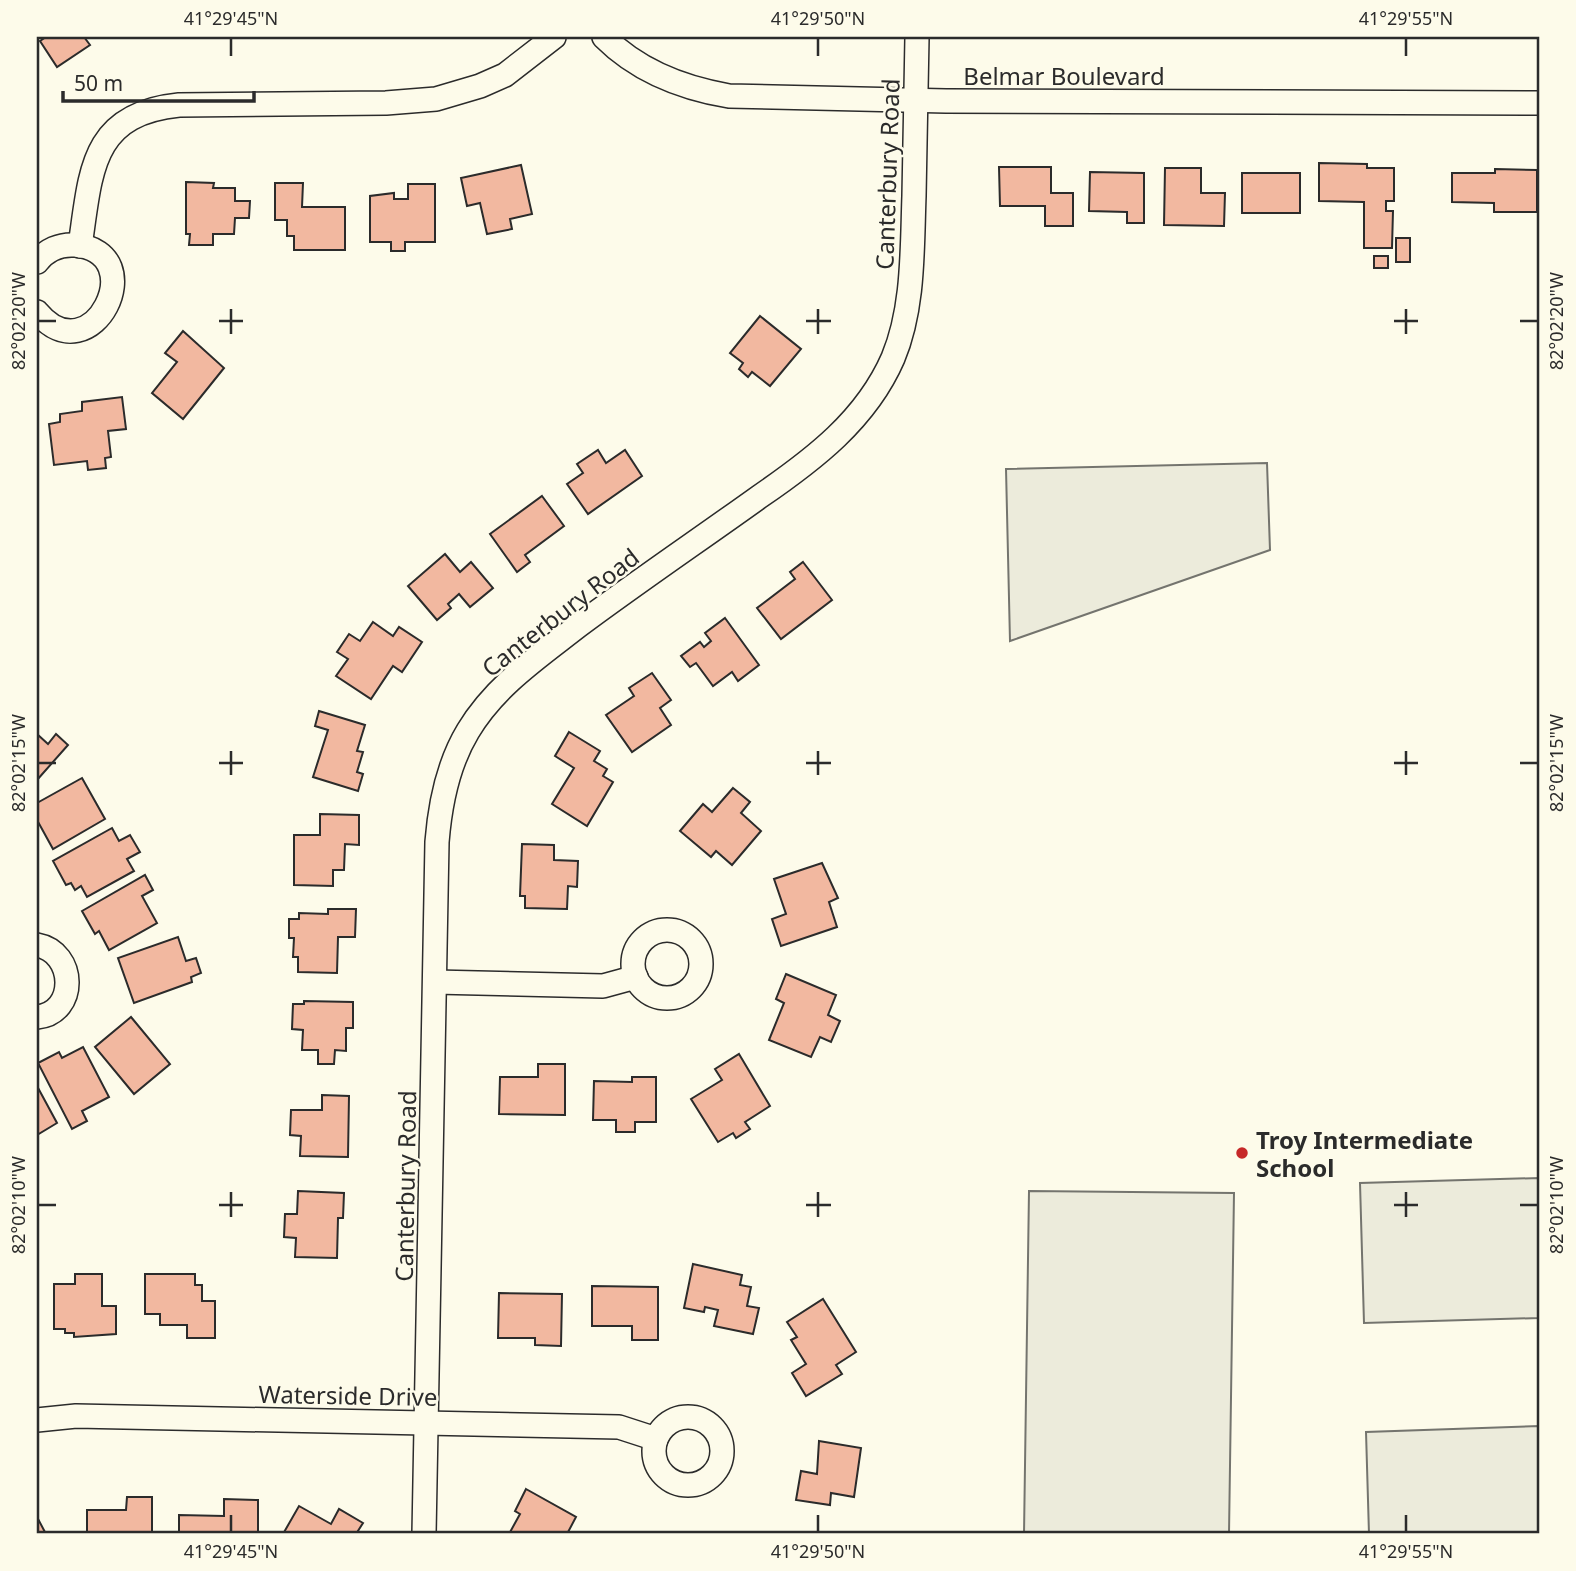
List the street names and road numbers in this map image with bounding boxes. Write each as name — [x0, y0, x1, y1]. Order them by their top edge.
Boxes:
street label: Belmar Boulevard — [963, 59, 1165, 92]
street label: Canterbury Road — [867, 78, 907, 270]
street label: Canterbury Road — [474, 540, 646, 684]
street label: Canterbury Road — [387, 1090, 423, 1282]
street label: Waterside Drive — [258, 1377, 438, 1413]

